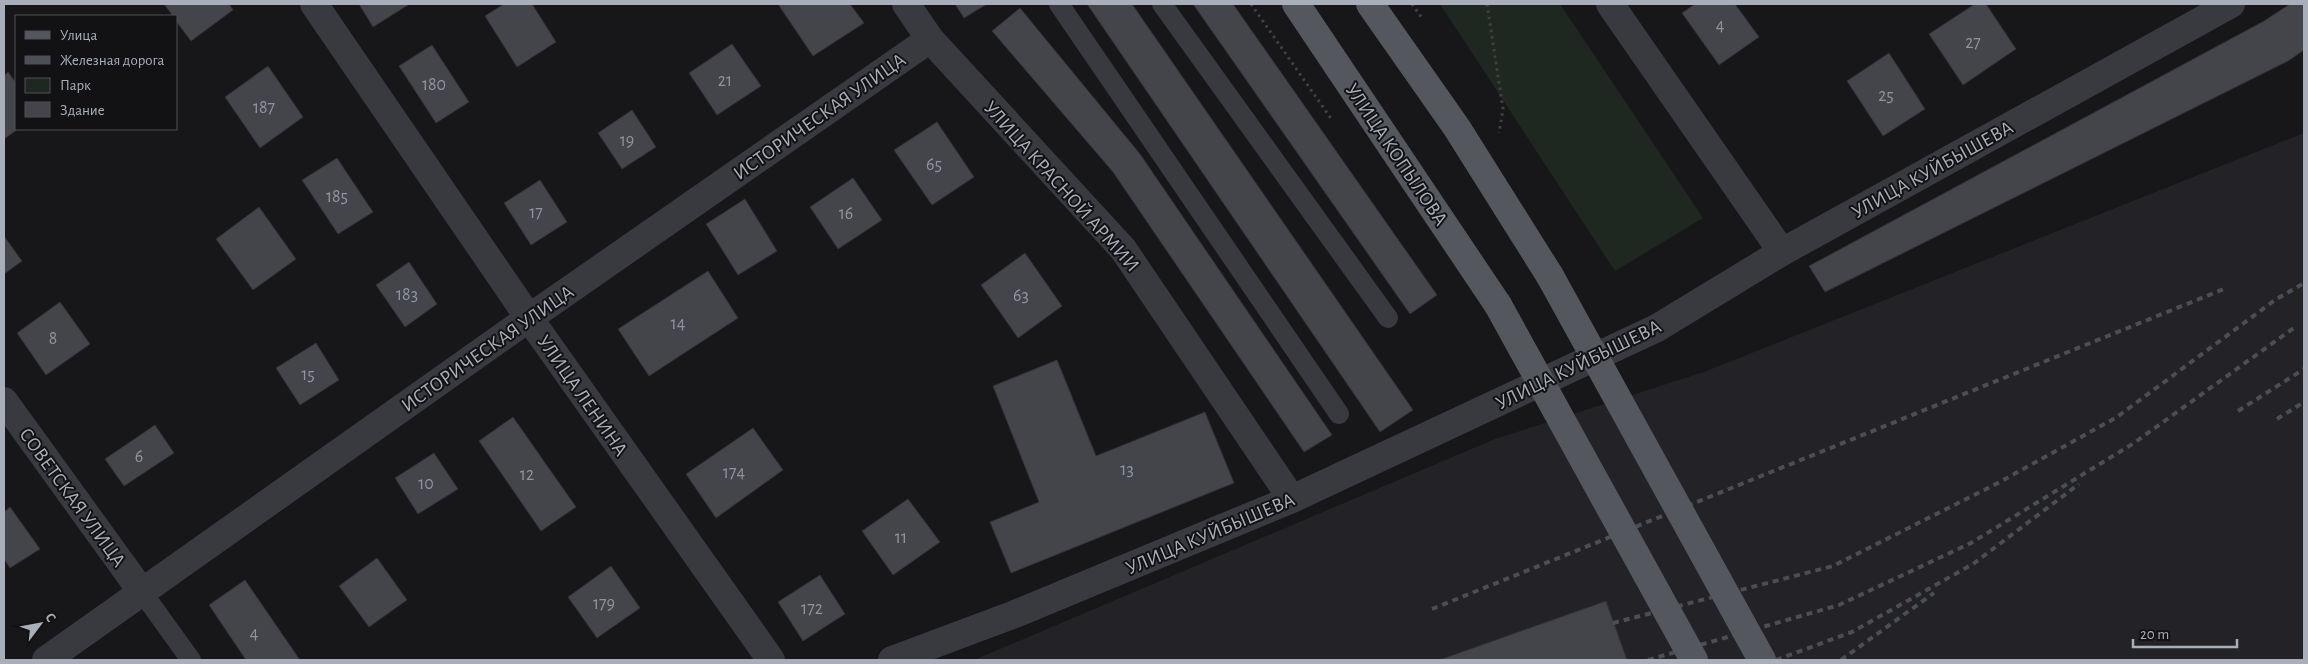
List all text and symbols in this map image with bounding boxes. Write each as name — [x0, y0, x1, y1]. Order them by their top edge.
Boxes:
legend — [15, 15, 178, 130]
house number: 4 — [1716, 17, 1725, 35]
text: Улица — [60, 28, 97, 43]
house number: 27 — [1965, 34, 1981, 52]
street label: ИСТОРИЧЕСКАЯ УЛИЦА — [730, 50, 910, 184]
text: Железная дорога — [60, 53, 165, 68]
house number: 21 — [718, 72, 732, 90]
house number: 180 — [422, 76, 446, 94]
text: Парк — [60, 78, 91, 93]
street label: УЛИЦА КОПЫЛОВА — [1341, 80, 1451, 229]
house number: 25 — [1878, 87, 1894, 105]
street label: УЛИЦА КРАСНОЙ АРМИИ — [980, 98, 1143, 276]
house number: 187 — [253, 99, 275, 117]
text: Здание — [60, 103, 105, 118]
street label: УЛИЦА КУЙБЫШЕВА — [1848, 117, 2017, 223]
house number: 19 — [620, 132, 634, 150]
house number: 65 — [926, 156, 942, 174]
house number: 185 — [326, 188, 348, 206]
house number: 17 — [529, 204, 543, 222]
house number: 16 — [839, 205, 853, 223]
street label: ИСТОРИЧЕСКАЯ УЛИЦА — [398, 282, 578, 416]
house number: 183 — [396, 286, 418, 304]
house number: 63 — [1013, 287, 1029, 305]
house number: 14 — [671, 315, 686, 333]
street label: УЛИЦА КУЙБЫШЕВА — [1493, 316, 1664, 414]
house number: 8 — [49, 330, 57, 348]
street label: УЛИЦА ЛЕНИНА — [533, 332, 631, 460]
house number: 15 — [301, 366, 315, 384]
street label: СОВЕТСКАЯ УЛИЦА — [15, 424, 129, 571]
house number: 6 — [135, 448, 143, 466]
house number: 13 — [1120, 461, 1134, 479]
house number: 174 — [723, 464, 746, 482]
house number: 12 — [520, 466, 534, 484]
house number: 10 — [418, 475, 434, 493]
street label: УЛИЦА КУЙБЫШЕВА — [1123, 489, 1298, 579]
house number: 11 — [895, 529, 907, 547]
house number: 179 — [593, 595, 615, 613]
north arrow — [15, 599, 65, 649]
house number: 172 — [801, 600, 823, 618]
text: С — [42, 611, 58, 625]
scale bar — [2133, 616, 2237, 648]
house number: 4 — [250, 625, 259, 643]
text: 20 m — [2140, 627, 2169, 642]

